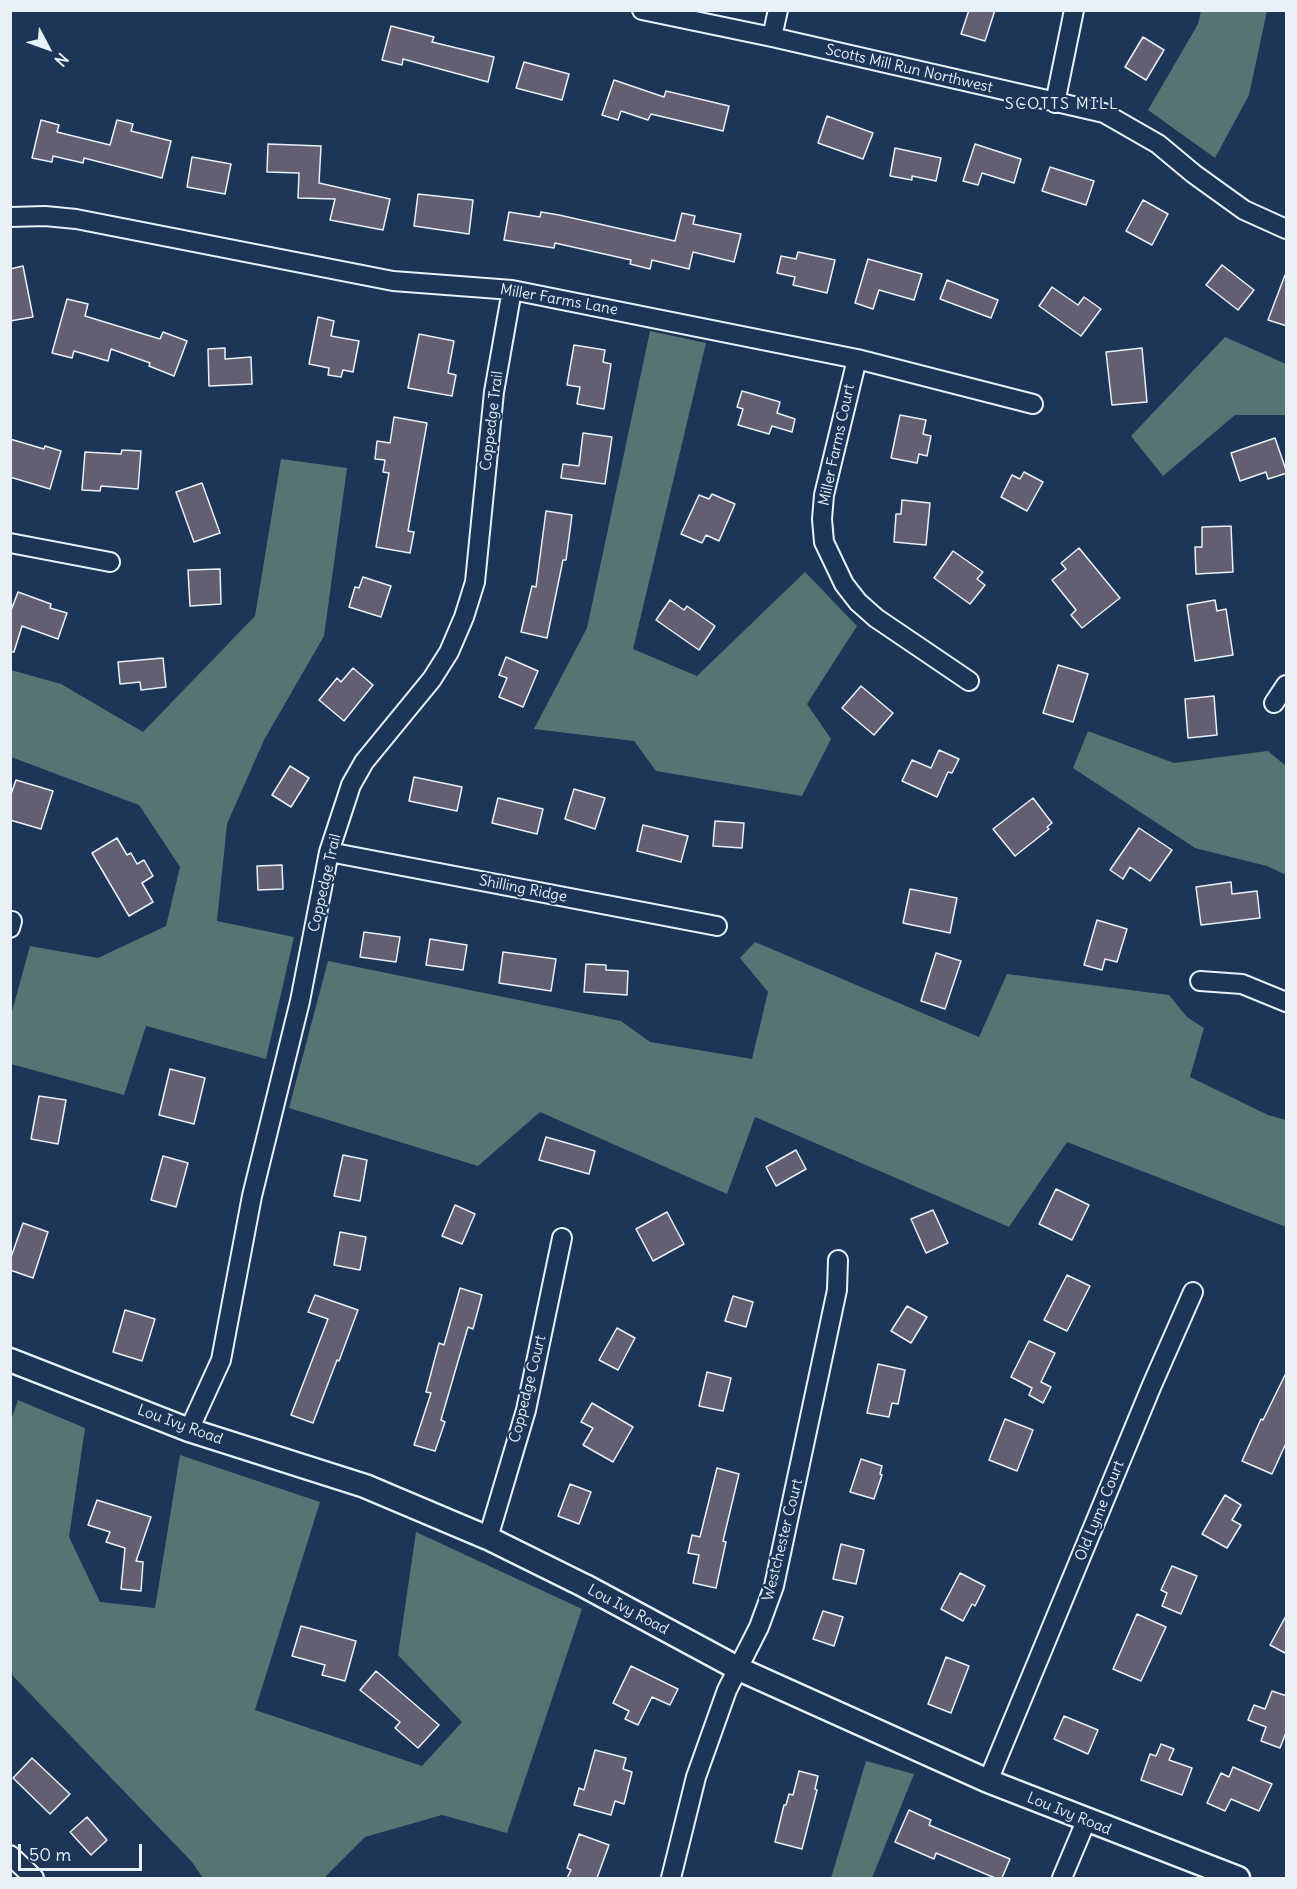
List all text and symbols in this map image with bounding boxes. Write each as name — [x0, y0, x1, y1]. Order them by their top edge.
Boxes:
north arrow — [18, 18, 78, 78]
street label: Scotts Mill Run Northwest — [824, 41, 994, 97]
text: N — [50, 49, 73, 71]
district label: SCOTTS MILL — [1005, 94, 1119, 114]
street label: Miller Farms Lane — [499, 281, 619, 319]
street label: Coppedge Trail — [477, 370, 507, 472]
street label: Miller Farms Court — [815, 382, 859, 508]
street label: Coppedge Trail — [305, 832, 345, 934]
street label: Shilling Ridge — [477, 872, 569, 906]
street label: Coppedge Court — [506, 1333, 550, 1445]
street label: Lou Ivy Road — [135, 1401, 225, 1449]
street label: Old Lyme Court — [1072, 1458, 1128, 1564]
street label: Westchester Court — [759, 1477, 807, 1603]
street label: Lou Ivy Road — [584, 1581, 672, 1639]
street label: Lou Ivy Road — [1024, 1789, 1114, 1839]
scale bar — [21, 1832, 146, 1870]
text: 50 m — [29, 1843, 71, 1866]

